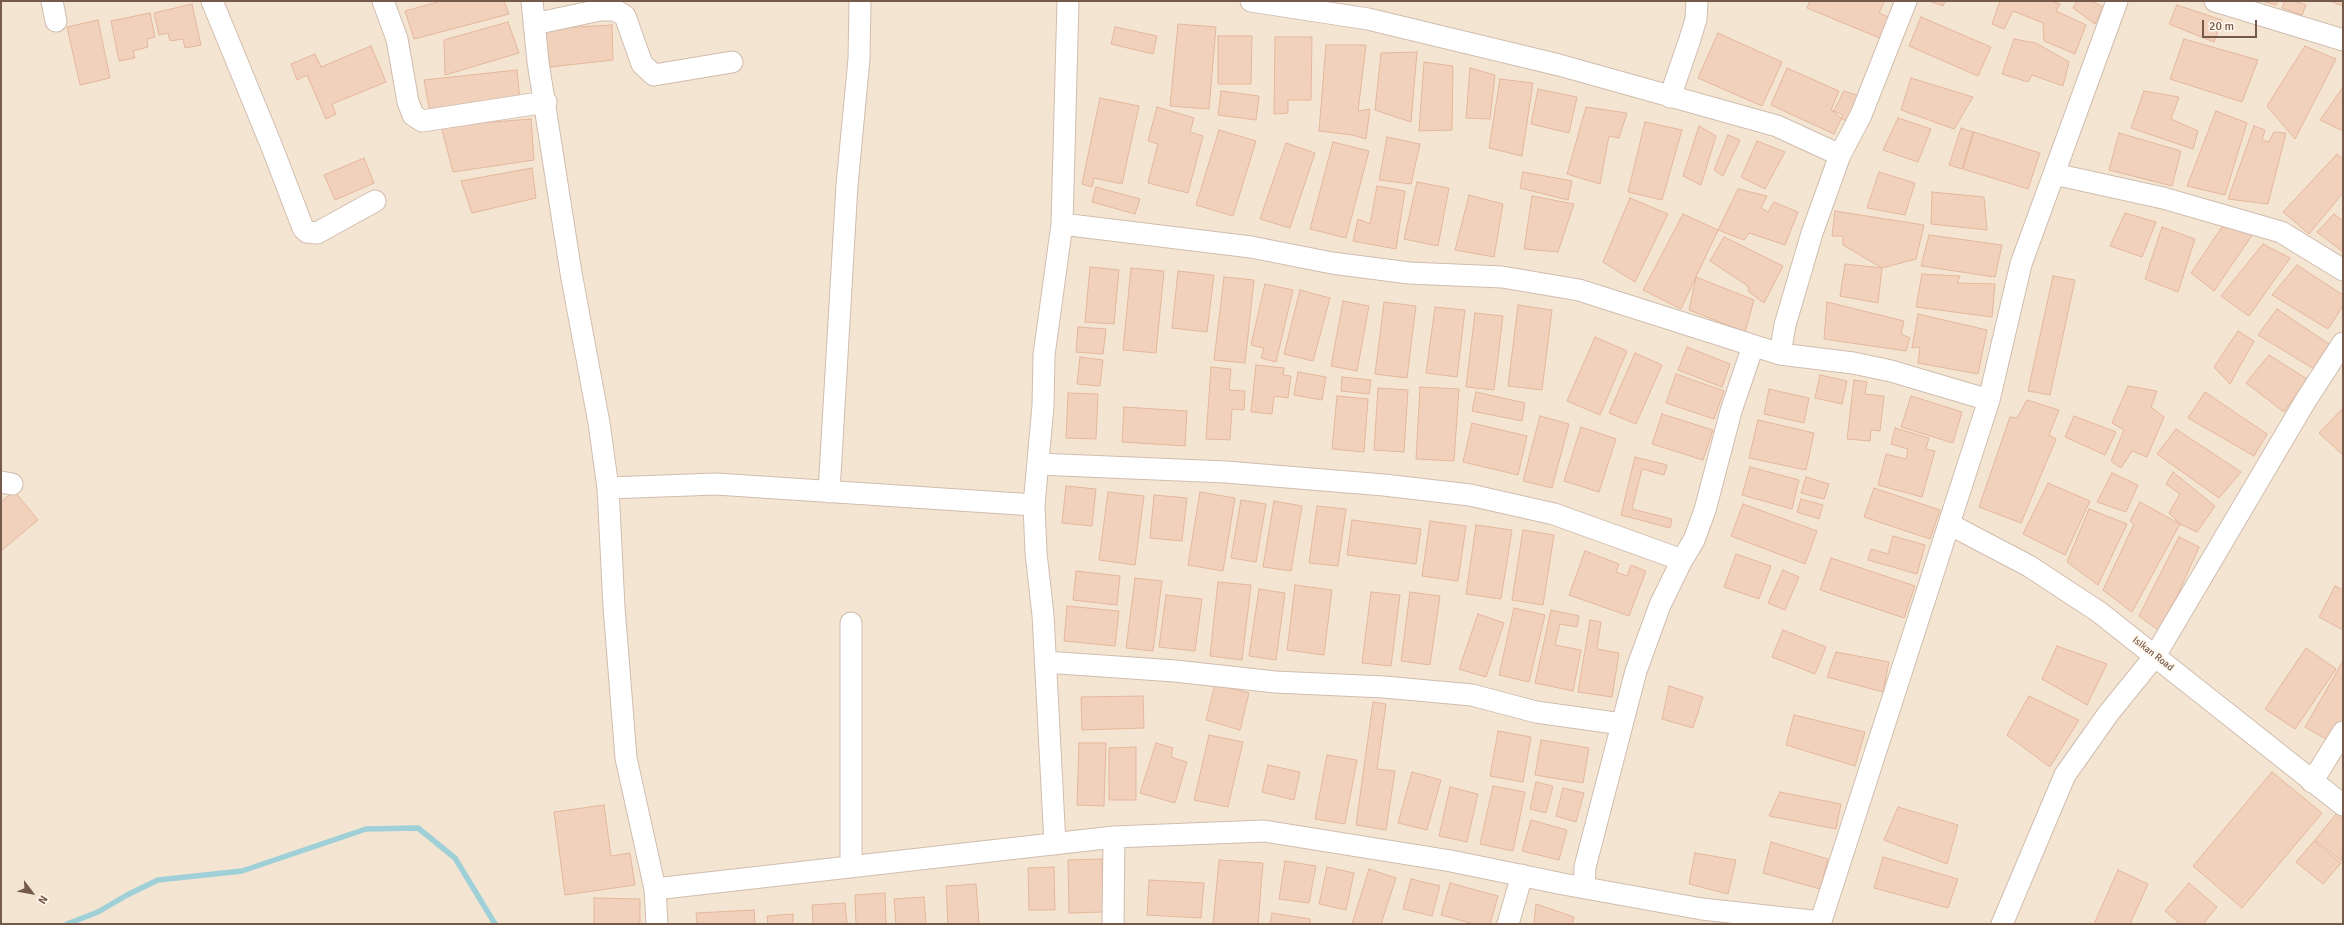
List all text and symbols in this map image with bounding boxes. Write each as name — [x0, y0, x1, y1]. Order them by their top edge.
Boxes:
scale bar — [2204, 12, 2259, 38]
text: 20 m — [2209, 19, 2234, 34]
street label: Isikan Road — [2130, 634, 2176, 674]
north arrow — [12, 873, 52, 913]
text: N — [35, 893, 50, 906]

